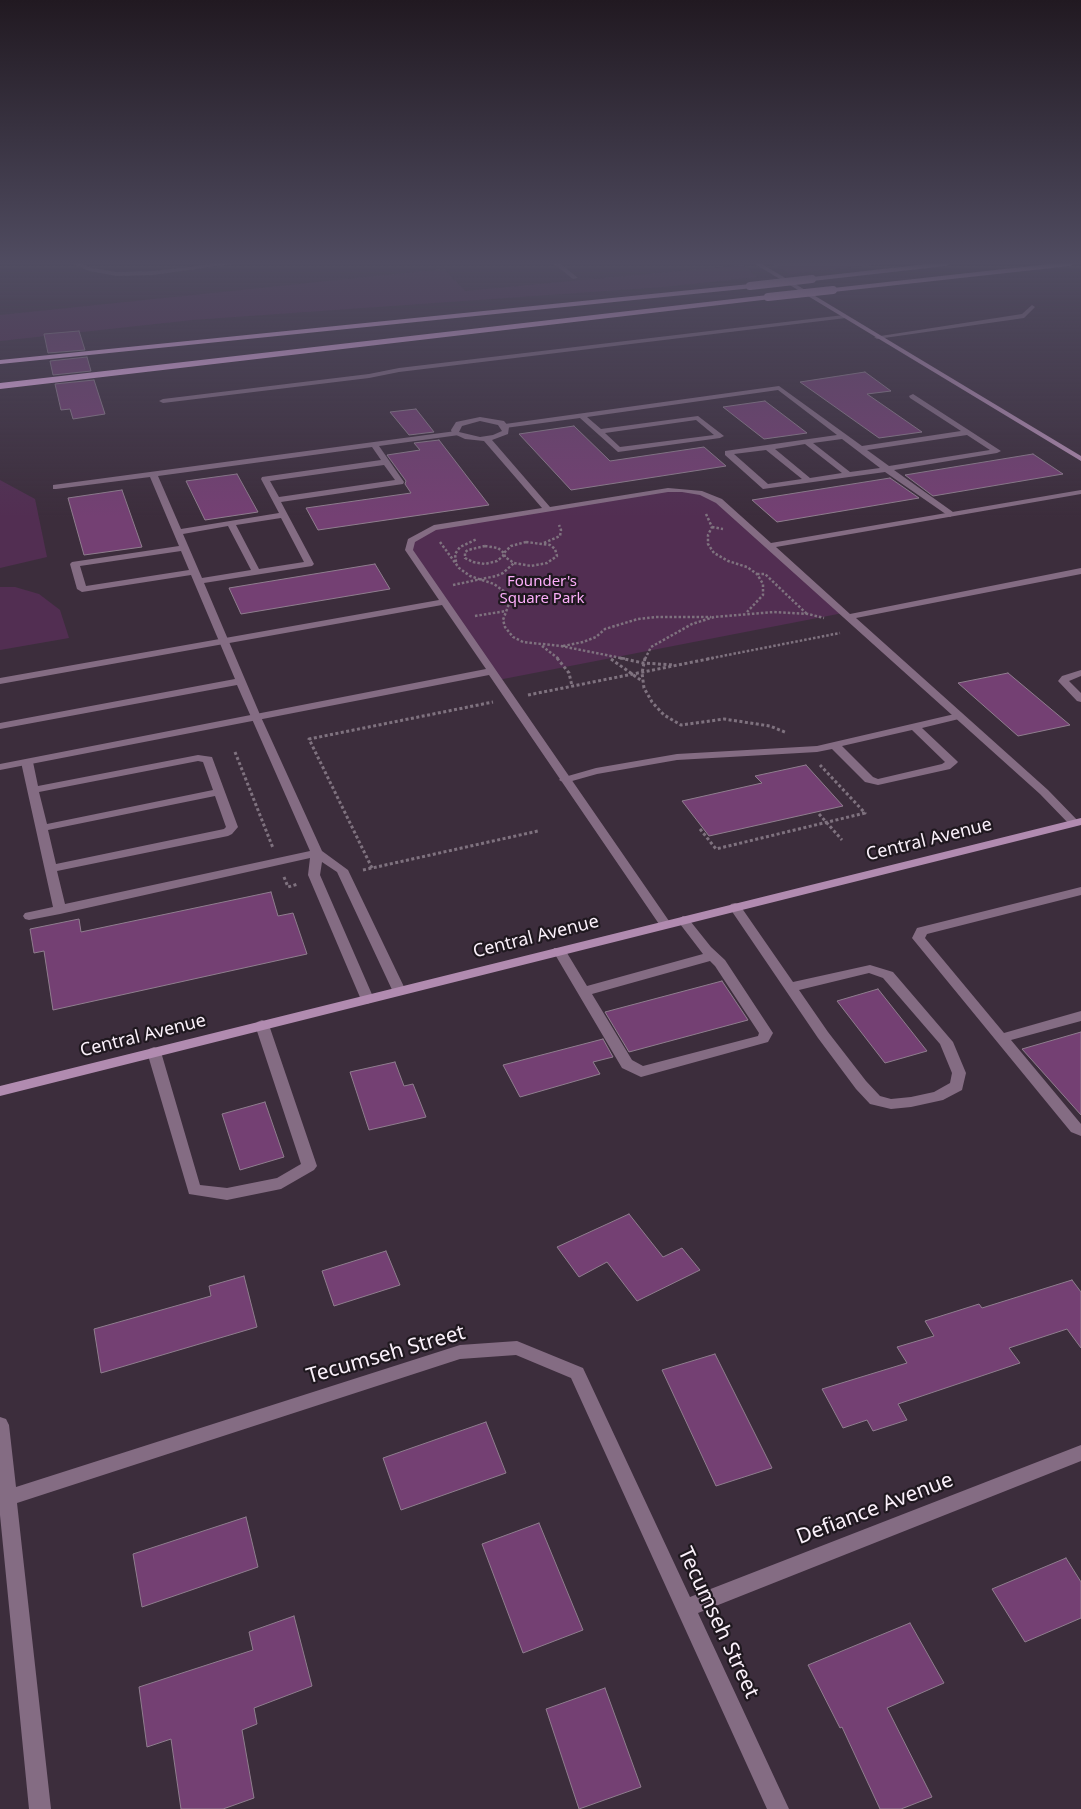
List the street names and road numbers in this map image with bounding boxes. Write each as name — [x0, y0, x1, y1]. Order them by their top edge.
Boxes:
street label: Central Avenue — [864, 814, 994, 866]
street label: Central Avenue — [471, 911, 601, 963]
street label: Central Avenue — [78, 1010, 208, 1062]
street label: Tecumseh Street — [304, 1320, 468, 1390]
street label: Defiance Avenue — [793, 1468, 957, 1550]
street label: Tecumseh Street — [672, 1543, 764, 1703]

